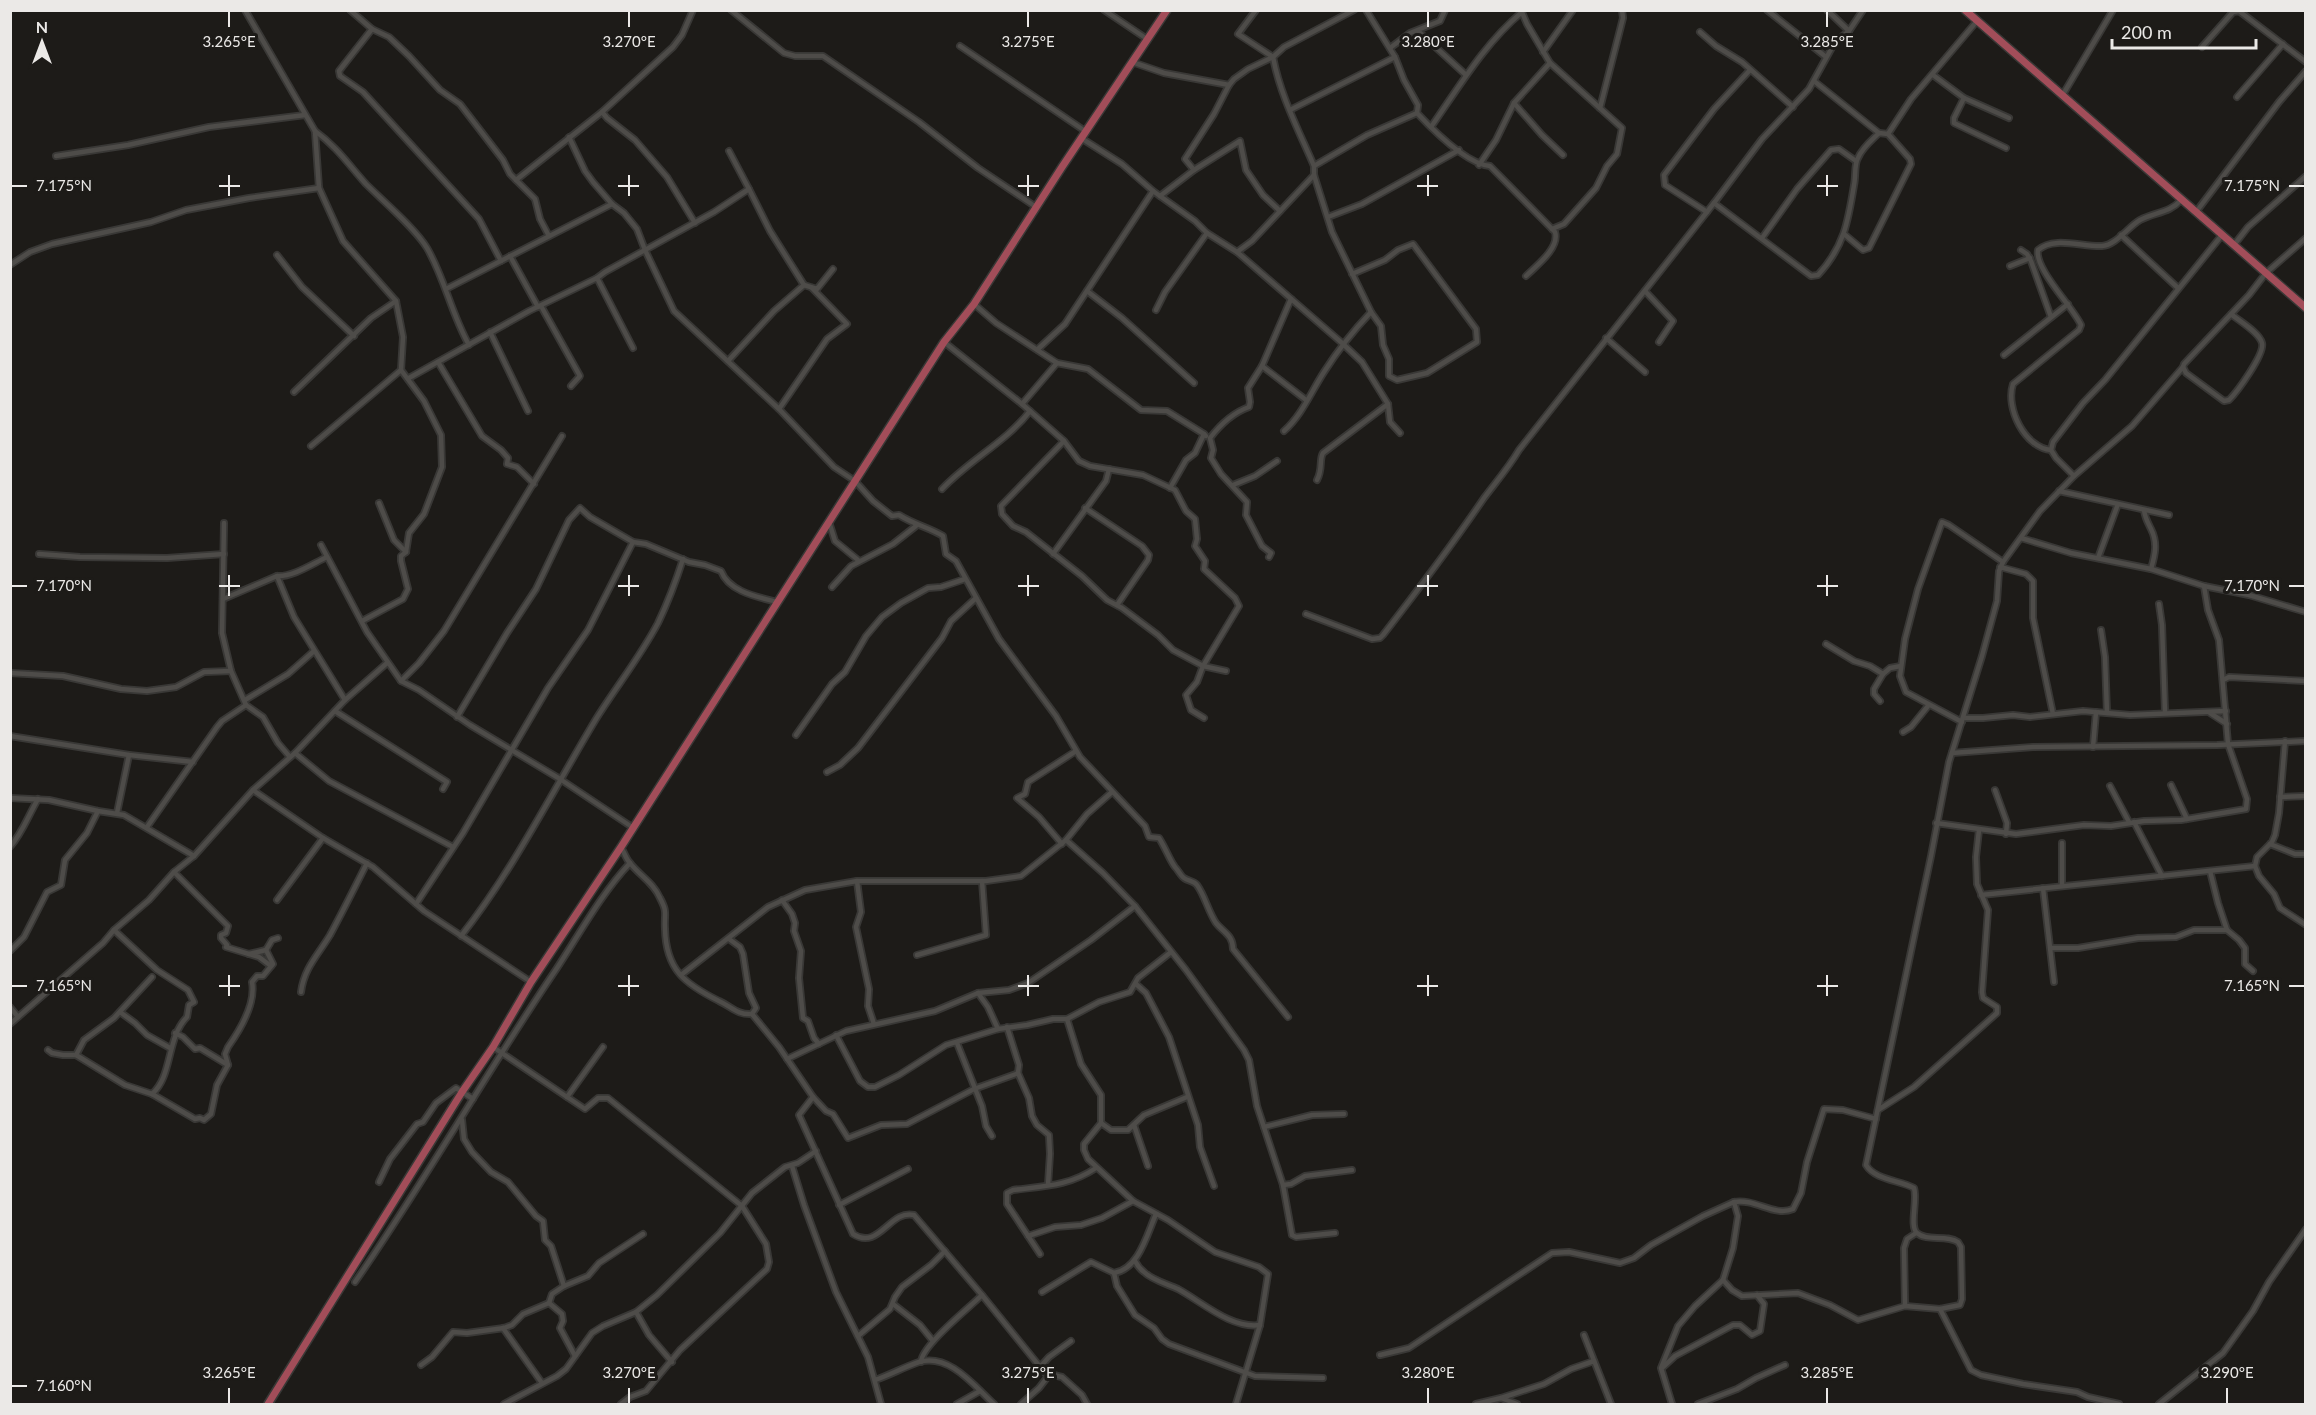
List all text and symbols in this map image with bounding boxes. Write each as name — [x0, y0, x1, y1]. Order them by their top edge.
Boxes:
north arrow — [12, 12, 72, 72]
scale bar — [2112, 12, 2256, 50]
text: N — [36, 17, 48, 36]
text: 200 m — [2121, 21, 2172, 43]
text: 3.265°E — [202, 32, 256, 50]
text: 3.270°E — [602, 32, 656, 50]
text: 3.275°E — [1001, 32, 1055, 50]
text: 3.280°E — [1401, 32, 1455, 50]
text: 3.285°E — [1800, 32, 1854, 50]
text: 7.175°N — [36, 176, 92, 194]
text: 7.175°N — [2224, 176, 2280, 194]
text: 7.170°N — [36, 576, 92, 594]
text: 7.170°N — [2224, 576, 2280, 594]
text: 7.165°N — [36, 976, 92, 994]
text: 7.165°N — [2224, 976, 2280, 994]
text: 3.265°E — [202, 1363, 256, 1381]
text: 3.270°E — [602, 1363, 656, 1381]
text: 3.275°E — [1001, 1363, 1055, 1381]
text: 3.280°E — [1401, 1363, 1455, 1381]
text: 3.285°E — [1800, 1363, 1854, 1381]
text: 3.290°E — [2200, 1363, 2254, 1381]
text: 7.160°N — [36, 1376, 92, 1394]

